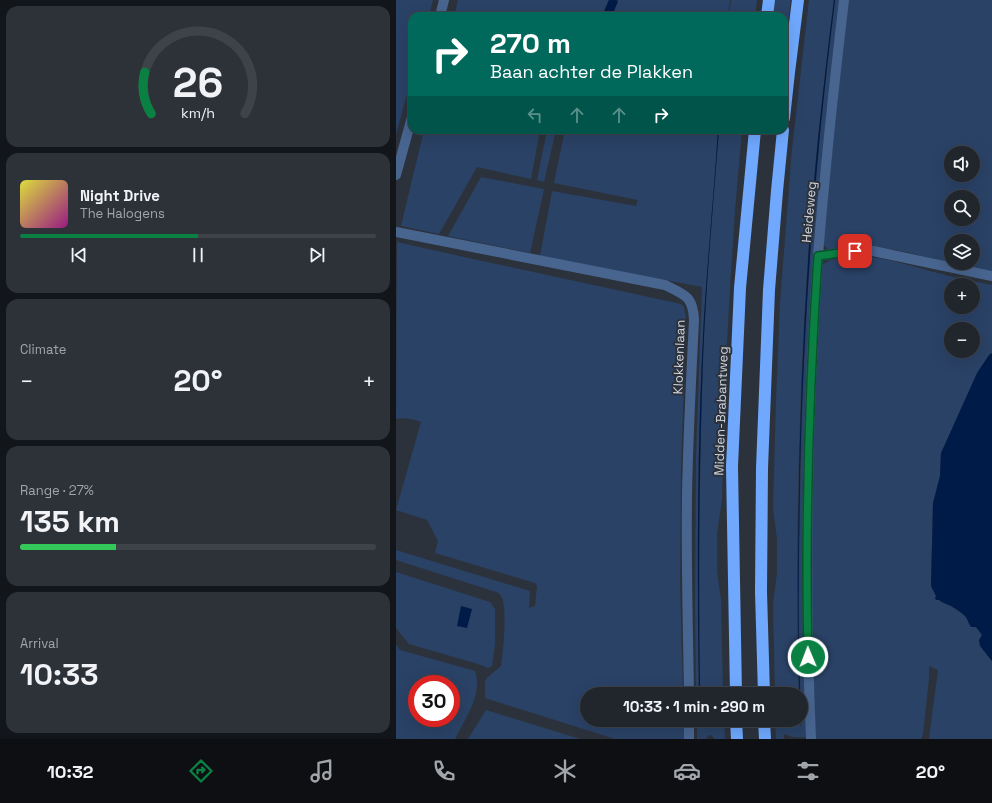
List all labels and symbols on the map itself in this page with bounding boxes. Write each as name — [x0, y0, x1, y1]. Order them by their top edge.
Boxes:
street label: Heideweg — [798, 181, 820, 243]
pin — [838, 234, 872, 268]
street label: Klokkenlaan — [669, 319, 689, 395]
street label: Midden-Brabantweg — [710, 346, 732, 476]
position arrow — [787, 636, 829, 678]
speed limit sign: 30 — [408, 675, 460, 727]

